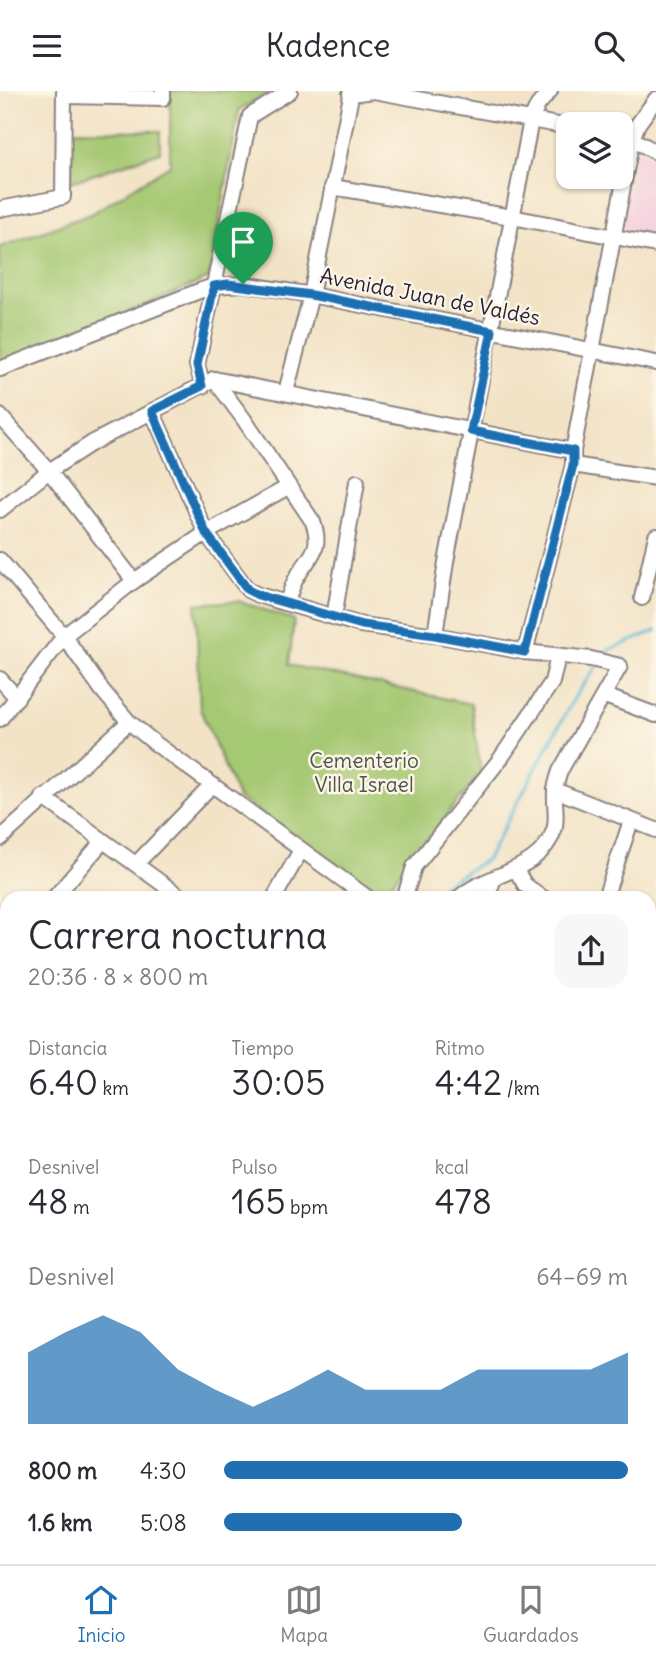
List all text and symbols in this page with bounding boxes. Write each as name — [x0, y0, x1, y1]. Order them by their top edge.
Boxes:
text: Kadence — [265, 25, 391, 66]
icon: menu — [28, 27, 66, 65]
icon: search — [590, 27, 628, 65]
map controls — [556, 112, 633, 189]
button: layers — [556, 112, 633, 189]
pin — [213, 212, 273, 284]
icon: arrive — [224, 223, 262, 261]
street label: Avenida Juan de Valdés — [318, 262, 542, 331]
park label: Cementerio Villa Israel — [309, 747, 419, 798]
text: Carrera nocturna — [28, 912, 327, 959]
button: share — [554, 914, 628, 988]
text: 20:36 · 8 × 800 m — [28, 962, 208, 991]
text: Distancia — [28, 1036, 107, 1060]
text: Tiempo — [231, 1036, 294, 1060]
text: Ritmo — [435, 1036, 485, 1060]
text: 6.40 — [28, 1060, 98, 1104]
text: 30:05 — [231, 1060, 325, 1104]
text: 4:42 — [435, 1060, 502, 1104]
text: km — [98, 1076, 129, 1100]
text: /km — [502, 1076, 540, 1100]
text: Desnivel — [28, 1155, 99, 1179]
text: Pulso — [231, 1155, 277, 1179]
text: kcal — [435, 1155, 469, 1179]
text: 48 — [28, 1179, 68, 1223]
text: 165 — [231, 1179, 286, 1223]
text: 478 — [435, 1179, 492, 1223]
text: m — [68, 1195, 90, 1219]
text: bpm — [286, 1195, 328, 1219]
text: Desnivel — [28, 1262, 114, 1291]
text: 64–69 m — [536, 1262, 628, 1291]
text: 800 m — [28, 1456, 97, 1485]
text: 4:30 — [140, 1456, 187, 1485]
text: 1.6 km — [28, 1508, 93, 1537]
text: 5:08 — [140, 1508, 187, 1537]
tab: Inicio — [77, 1581, 125, 1647]
tab: Mapa — [280, 1581, 328, 1647]
tab: Guardados — [483, 1581, 579, 1647]

